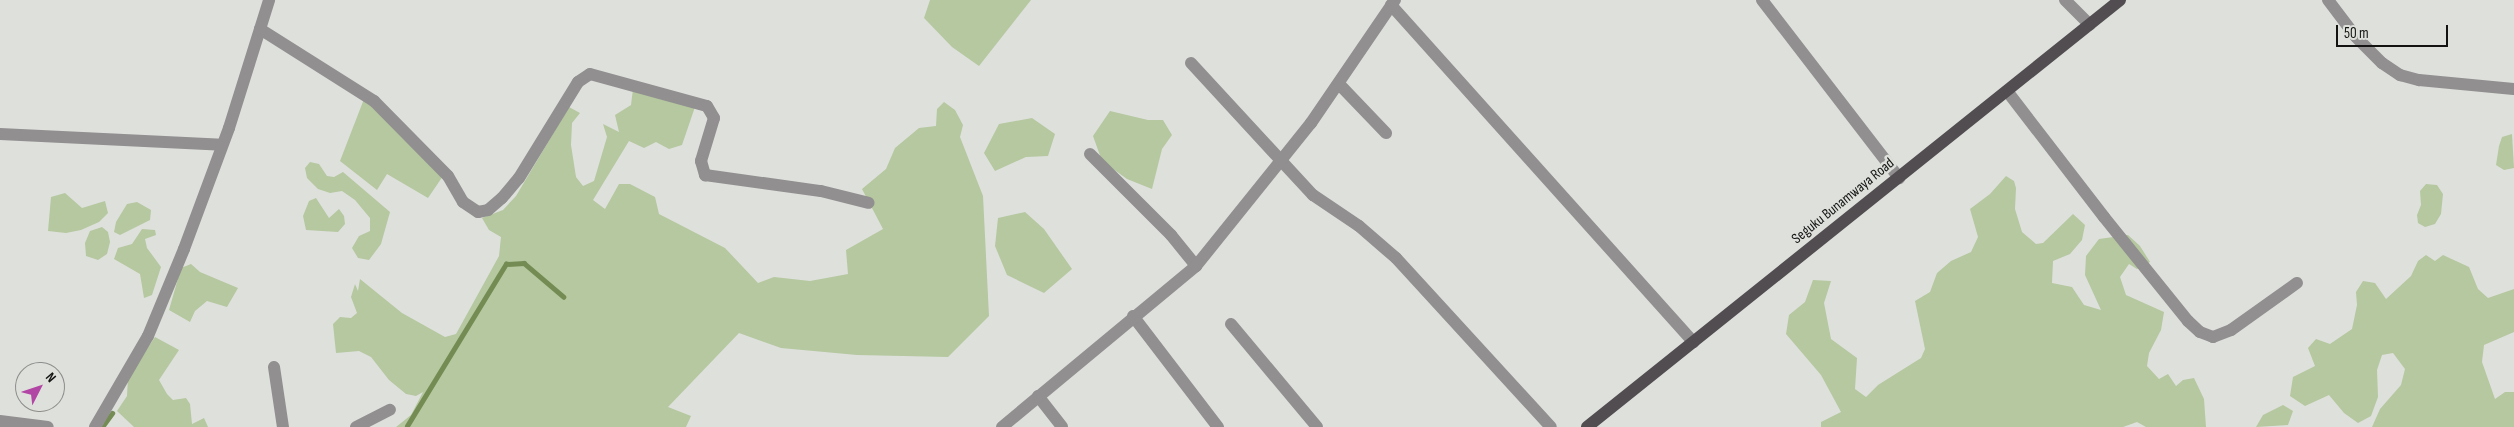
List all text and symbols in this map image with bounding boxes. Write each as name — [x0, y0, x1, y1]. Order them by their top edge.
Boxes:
scale bar — [2339, 15, 2452, 47]
text: 50 m — [2344, 24, 2369, 43]
street label: Seguku Bunamwaya Road — [1788, 154, 1898, 248]
north arrow — [15, 362, 65, 412]
text: N — [42, 369, 60, 386]

